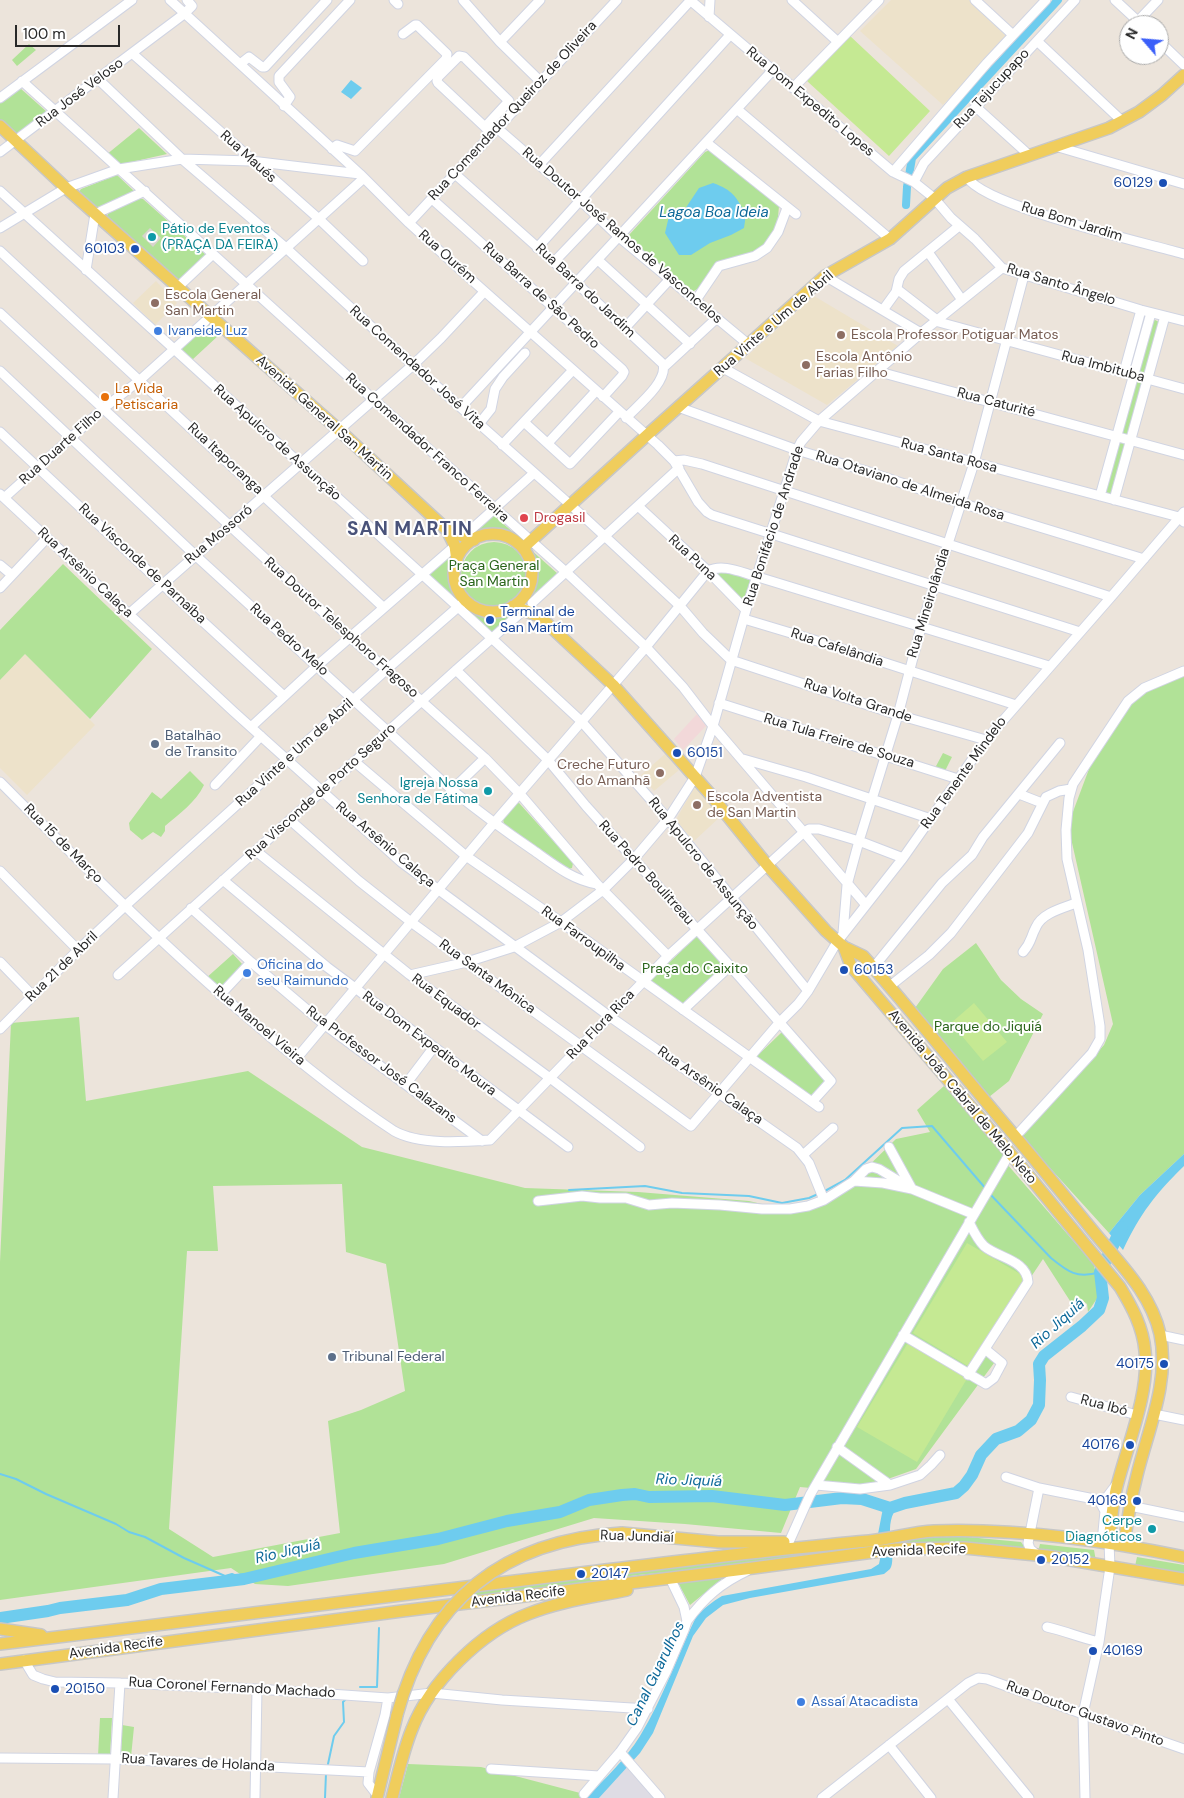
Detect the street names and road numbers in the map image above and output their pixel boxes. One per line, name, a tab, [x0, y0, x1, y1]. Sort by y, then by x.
street label: Rua Comendador Queiroz de Oliveira	[425, 18, 601, 204]
street label: Rua Dom Expedito Lopes	[743, 44, 877, 160]
street label: Rua Tejucupapo	[951, 46, 1033, 132]
street label: Rua José Veloso	[33, 55, 127, 131]
street label: Rua Maués	[216, 127, 280, 187]
street label: Rua Doutor José Ramos de Vasconcelos	[518, 144, 726, 328]
street label: Rua Bom Jardim	[1019, 199, 1125, 245]
street label: Rua Ourém	[415, 227, 479, 287]
street label: Rua Barra de São Pedro	[479, 239, 603, 353]
street label: Rua Barra do Jardim	[532, 240, 638, 342]
street label: Rua Santo Ângelo	[1005, 260, 1117, 310]
street label: Rua Vinte e Um de Abril	[711, 268, 837, 380]
street label: Rua Comendador José Vita	[346, 303, 488, 433]
street label: Rua Imbituba	[1060, 348, 1146, 386]
street label: Avenida General San Martin	[252, 352, 396, 484]
street label: Rua Comendador Franco Ferreira	[342, 370, 512, 526]
street label: Rua Apulcro de Assunção	[210, 381, 344, 505]
street label: Rua Caturité	[955, 384, 1037, 422]
street label: Rua Duarte Filho	[16, 405, 106, 489]
street label: Rua Itaporanga	[184, 420, 266, 498]
street label: Rua Santa Rosa	[899, 435, 999, 477]
street label: Rua Bonifácio de Andrade	[740, 444, 808, 608]
street label: Rua Otaviano de Almeida Rosa	[814, 448, 1006, 524]
street label: Rua Visconde de Parnaíba	[75, 500, 209, 628]
street label: Rua Mossoró	[182, 502, 256, 568]
street label: Rua Arsênio Calaça	[34, 524, 136, 622]
street label: Rua Puna	[665, 532, 719, 584]
street label: Rua Mineirolândia	[904, 546, 954, 660]
street label: Rua Doutor Telesphoro Fragoso	[260, 554, 422, 702]
street label: Rua Pedro Melo	[246, 600, 332, 680]
street label: Rua Cafelândia	[789, 625, 885, 671]
street label: Rua Volta Grande	[802, 676, 914, 726]
street label: Rua Vinte e Um de Abril	[233, 696, 357, 810]
street label: Rua Tula Freire de Souza	[762, 710, 916, 772]
street label: Rua Tenente Mindelo	[918, 714, 1010, 832]
street label: Rua Visconde de Porto Seguro	[242, 720, 400, 864]
street label: Rua Apulcro de Assunção	[644, 794, 762, 934]
street label: Rua Arsênio Calaça	[332, 799, 438, 891]
street label: Rua 15 de Março	[20, 801, 106, 887]
street label: Rua Pedro Boulitreau	[595, 817, 697, 929]
street label: Rua Farroupilha	[538, 903, 628, 975]
street label: Rua 21 de Abril	[22, 928, 102, 1006]
street label: Rua Santa Mônica	[435, 936, 539, 1018]
street label: Rua Equador	[408, 971, 484, 1033]
street label: Rua Manoel Vieira	[210, 983, 308, 1069]
street label: Rua Flora Rica	[564, 987, 638, 1063]
street label: Rua Dom Expedito Moura	[359, 988, 499, 1100]
street label: Rua Professor José Calazans	[302, 1003, 460, 1127]
street label: Avenida João Cabral de Melo Neto	[884, 1006, 1040, 1188]
street label: Rua Arsênio Calaça	[654, 1043, 766, 1129]
street label: Rua Ibó	[1079, 1392, 1129, 1420]
street label: Rua Jundiaí	[600, 1527, 674, 1547]
street label: Avenida Recife	[871, 1541, 967, 1561]
street label: Avenida Recife	[470, 1583, 566, 1611]
street label: Avenida Recife	[68, 1633, 164, 1663]
street label: Rua Coronel Fernando Machado	[128, 1674, 336, 1702]
street label: Rua Doutor Gustavo Pinto	[1004, 1678, 1166, 1750]
street label: Rua Tavares de Holanda	[121, 1751, 275, 1775]

